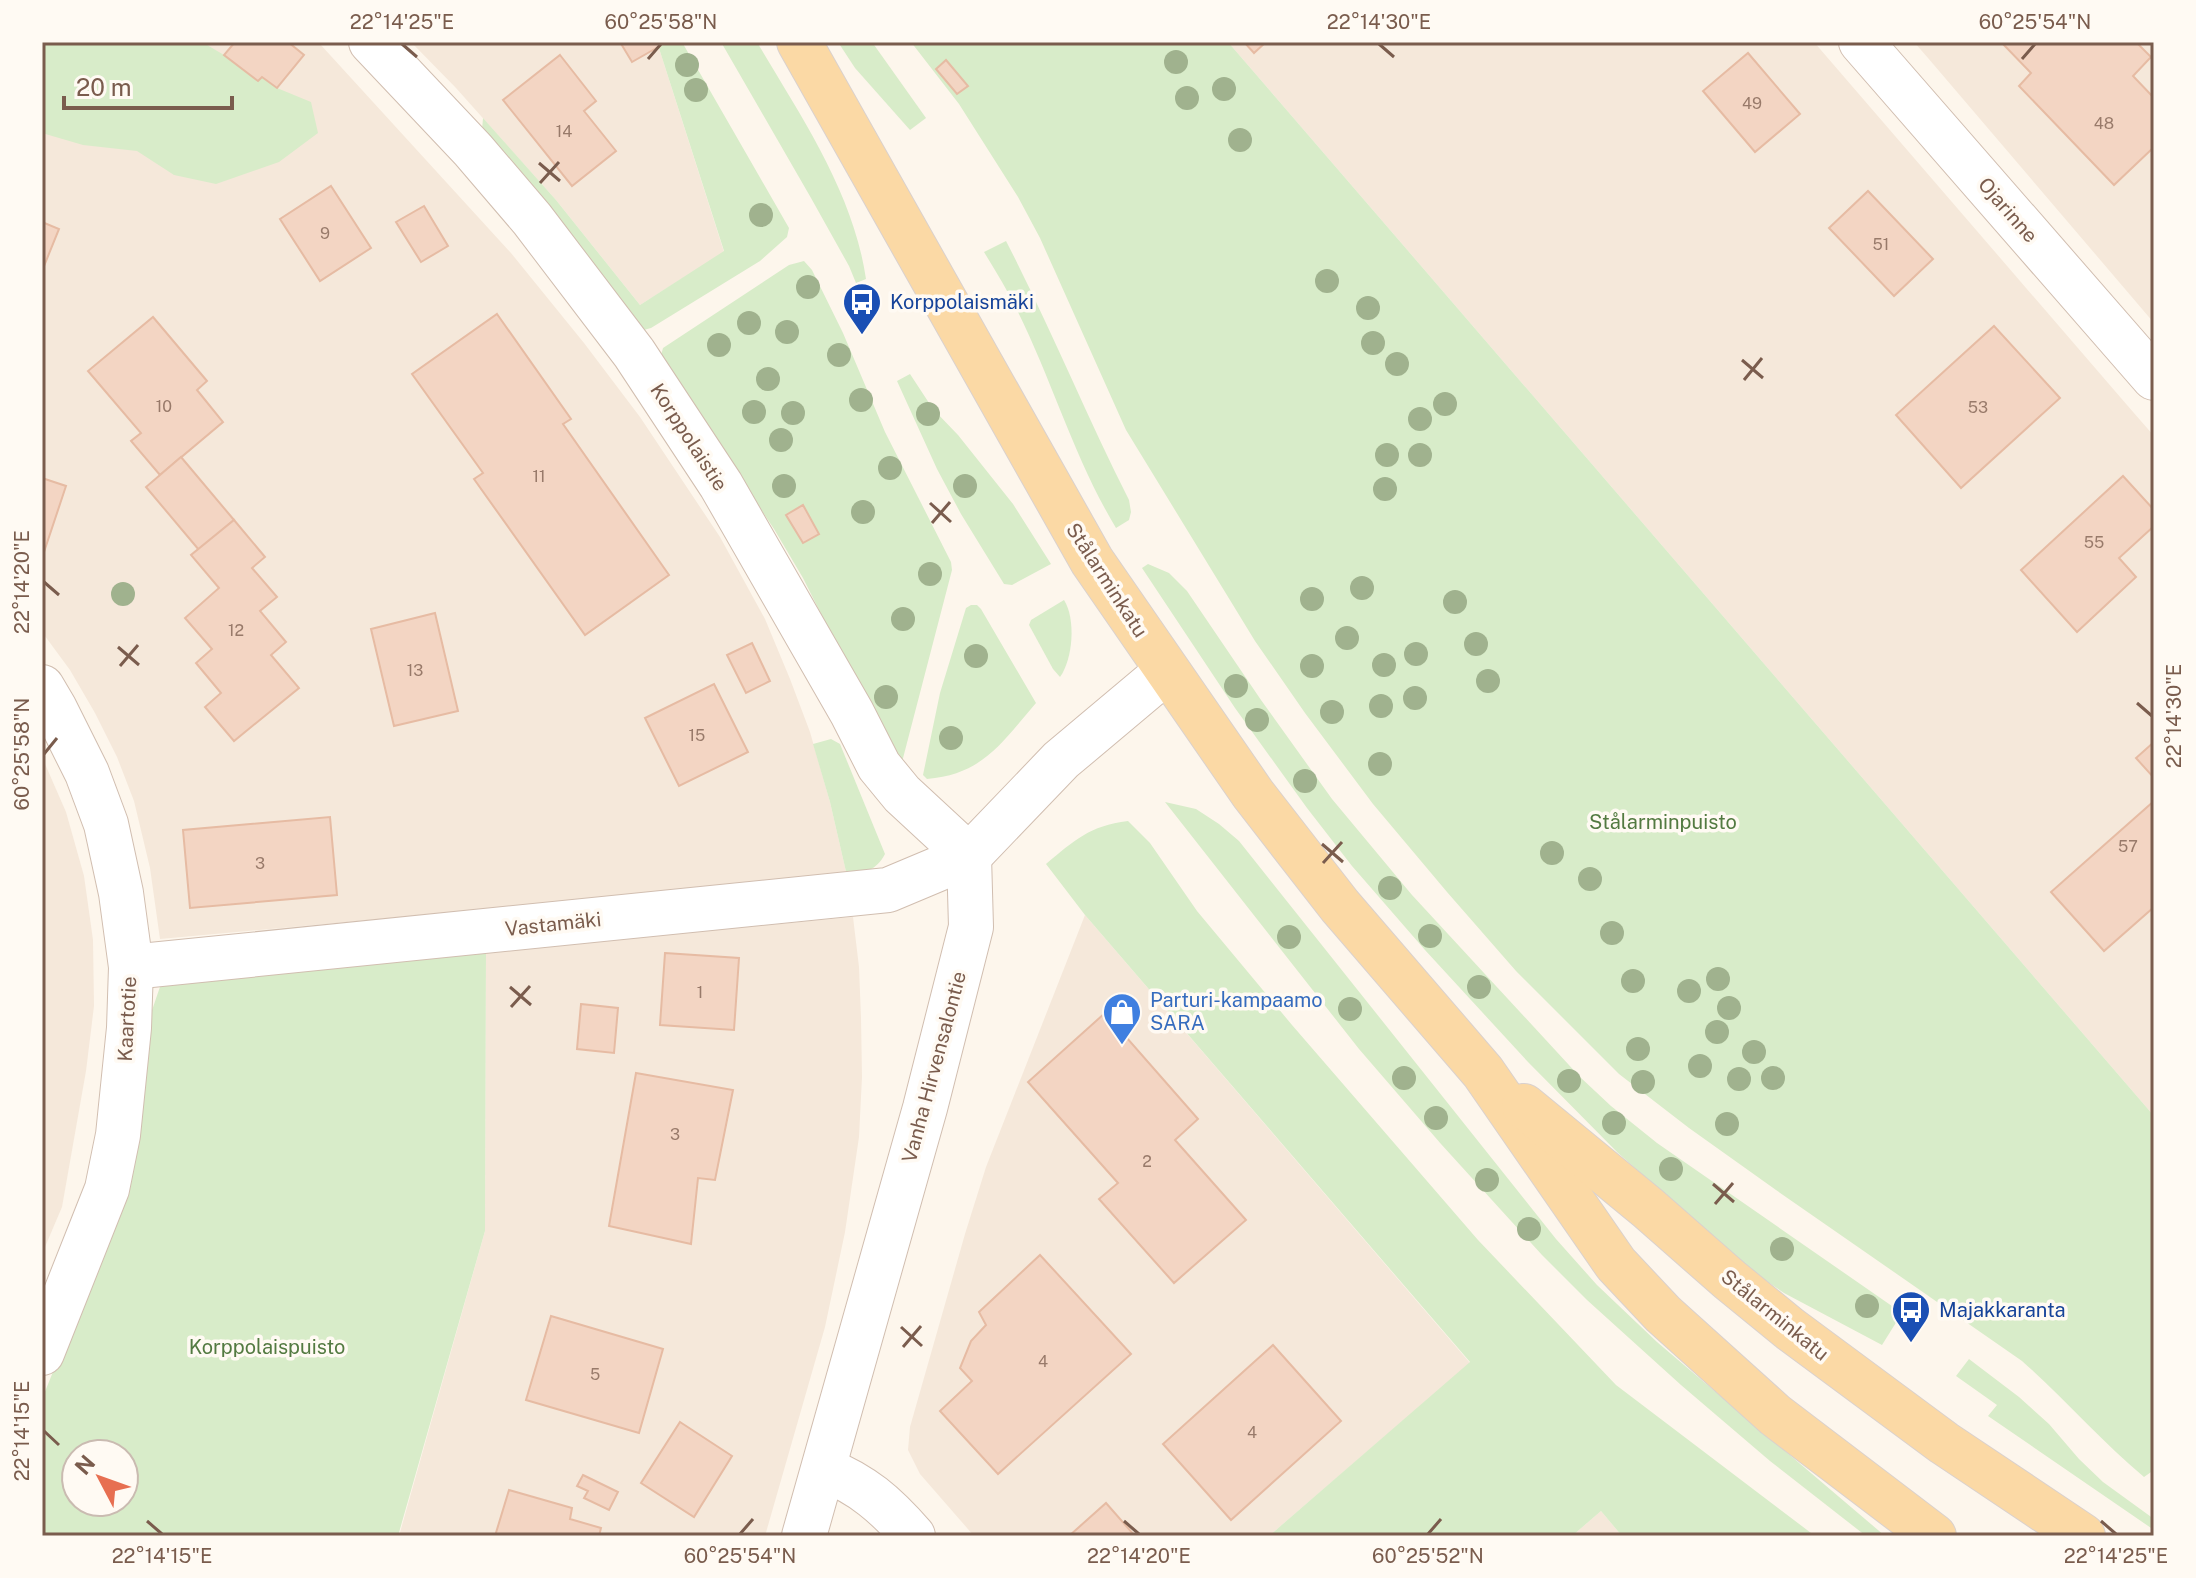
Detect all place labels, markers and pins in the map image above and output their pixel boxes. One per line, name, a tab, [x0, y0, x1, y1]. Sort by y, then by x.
bus stop icon: Korppolaismäki	[841, 281, 883, 336]
place label: Korppolaismäki	[890, 290, 1034, 314]
place label: Parturi-kampaamo SARA	[1150, 988, 1323, 1035]
shop icon: Parturi-kampaamo SARA	[1101, 991, 1143, 1046]
bus stop icon: Majakkaranta	[1890, 1289, 1932, 1344]
place label: Majakkaranta	[1939, 1298, 2066, 1322]

